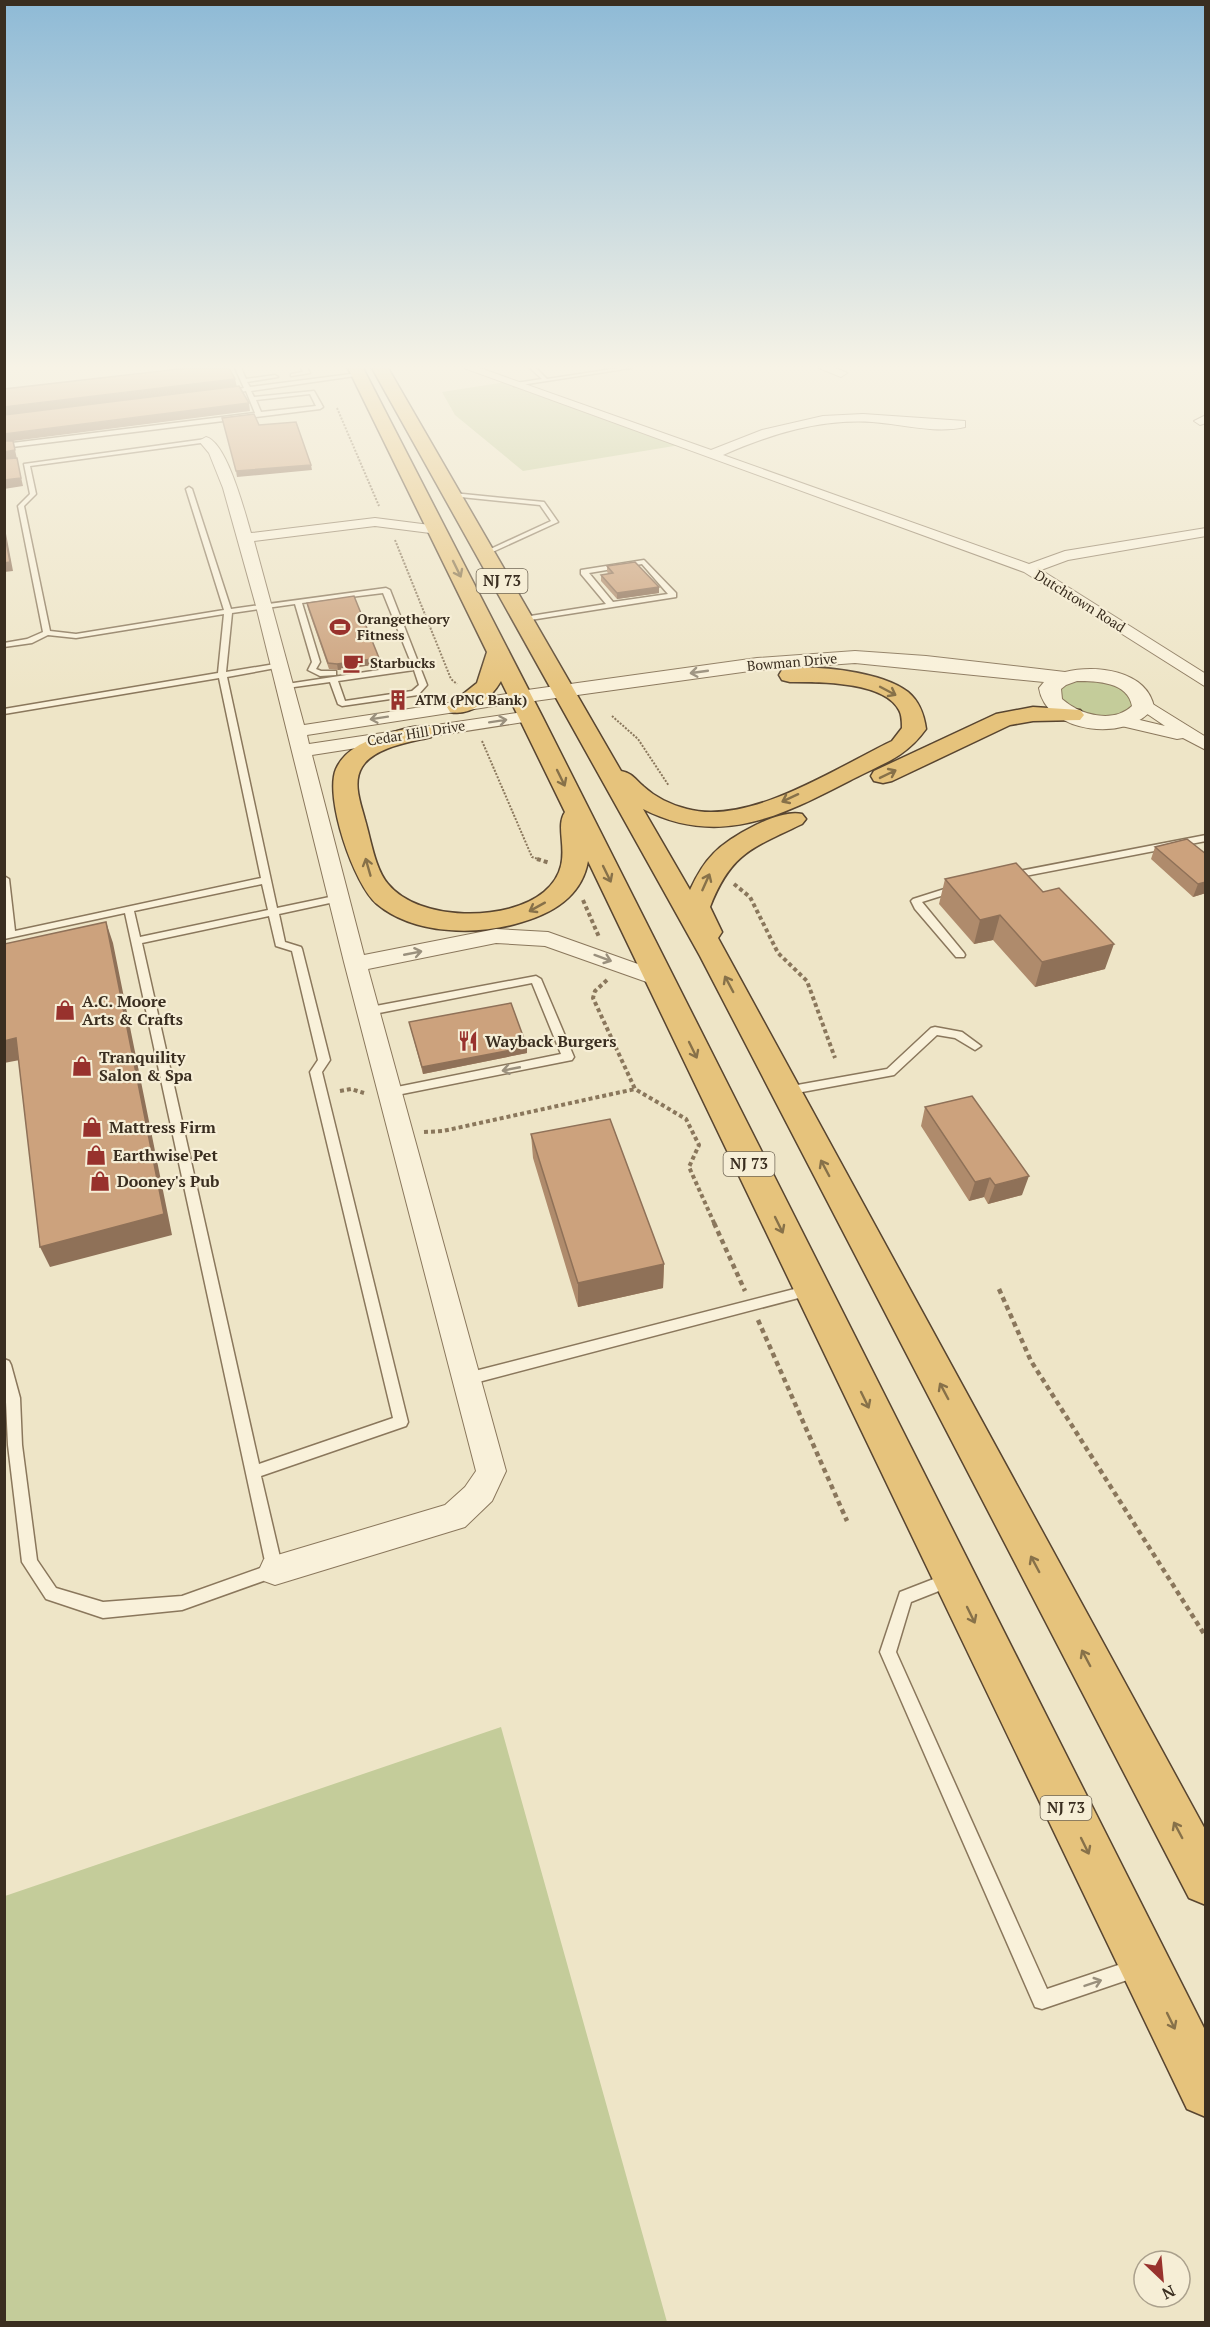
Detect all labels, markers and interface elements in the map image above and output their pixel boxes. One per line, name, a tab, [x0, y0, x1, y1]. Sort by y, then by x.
one-way arrow	[451, 560, 463, 578]
street label: Dutchtown Road	[1031, 565, 1130, 636]
road number: NJ 73	[476, 569, 528, 593]
place label: Orangetheory Fitness	[357, 609, 450, 644]
sports icon: Orangetheory Fitness	[328, 615, 352, 639]
street label: Bowman Drive	[746, 648, 838, 675]
cafe icon: Starbucks	[341, 651, 365, 675]
place label: Starbucks	[370, 653, 435, 672]
one-way arrow	[689, 666, 709, 677]
one-way arrow	[879, 685, 896, 697]
building icon: ATM (PNC Bank)	[386, 688, 410, 712]
place label: ATM (PNC Bank)	[415, 690, 527, 709]
one-way arrow	[370, 713, 390, 724]
street label: Cedar Hill Drive	[366, 715, 466, 750]
one-way arrow	[487, 715, 507, 726]
one-way arrow	[878, 767, 896, 779]
one-way arrow	[555, 769, 567, 787]
one-way arrow	[781, 793, 799, 805]
one-way arrow	[362, 858, 373, 877]
one-way arrow	[602, 865, 614, 883]
one-way arrow	[701, 874, 712, 892]
one-way arrow	[529, 901, 546, 913]
one-way arrow	[403, 947, 423, 958]
one-way arrow	[593, 953, 612, 964]
one-way arrow	[723, 976, 735, 993]
place label: A.C. Moore Arts & Crafts	[82, 990, 183, 1030]
shop icon: A.C. Moore Arts & Crafts	[53, 998, 77, 1022]
restaurant icon: Wayback Burgers	[456, 1029, 480, 1053]
place label: Wayback Burgers	[485, 1030, 616, 1052]
one-way arrow	[687, 1040, 699, 1058]
place label: Tranquility Salon & Spa	[99, 1046, 193, 1086]
shop icon: Tranquility Salon & Spa	[70, 1054, 94, 1078]
one-way arrow	[501, 1064, 521, 1075]
shop icon: Mattress Firm	[80, 1115, 104, 1139]
place label: Mattress Firm	[109, 1116, 216, 1138]
shop icon: Earthwise Pet	[84, 1143, 108, 1167]
place label: Earthwise Pet	[113, 1144, 218, 1166]
road number: NJ 73	[724, 1152, 774, 1176]
one-way arrow	[819, 1160, 831, 1177]
shop icon: Dooney's Pub	[88, 1169, 112, 1193]
place label: Dooney's Pub	[117, 1170, 220, 1192]
one-way arrow	[773, 1215, 785, 1233]
one-way arrow	[938, 1383, 949, 1401]
one-way arrow	[860, 1390, 871, 1408]
one-way arrow	[1029, 1555, 1041, 1573]
one-way arrow	[966, 1605, 977, 1623]
one-way arrow	[1080, 1650, 1092, 1667]
road number: NJ 73	[1040, 1796, 1092, 1820]
one-way arrow	[1172, 1822, 1184, 1839]
one-way arrow	[1080, 1837, 1091, 1855]
one-way arrow	[1083, 1976, 1102, 1987]
one-way arrow	[1166, 2012, 1178, 2030]
north arrow	[1132, 2249, 1192, 2309]
text: N	[1158, 2280, 1179, 2305]

